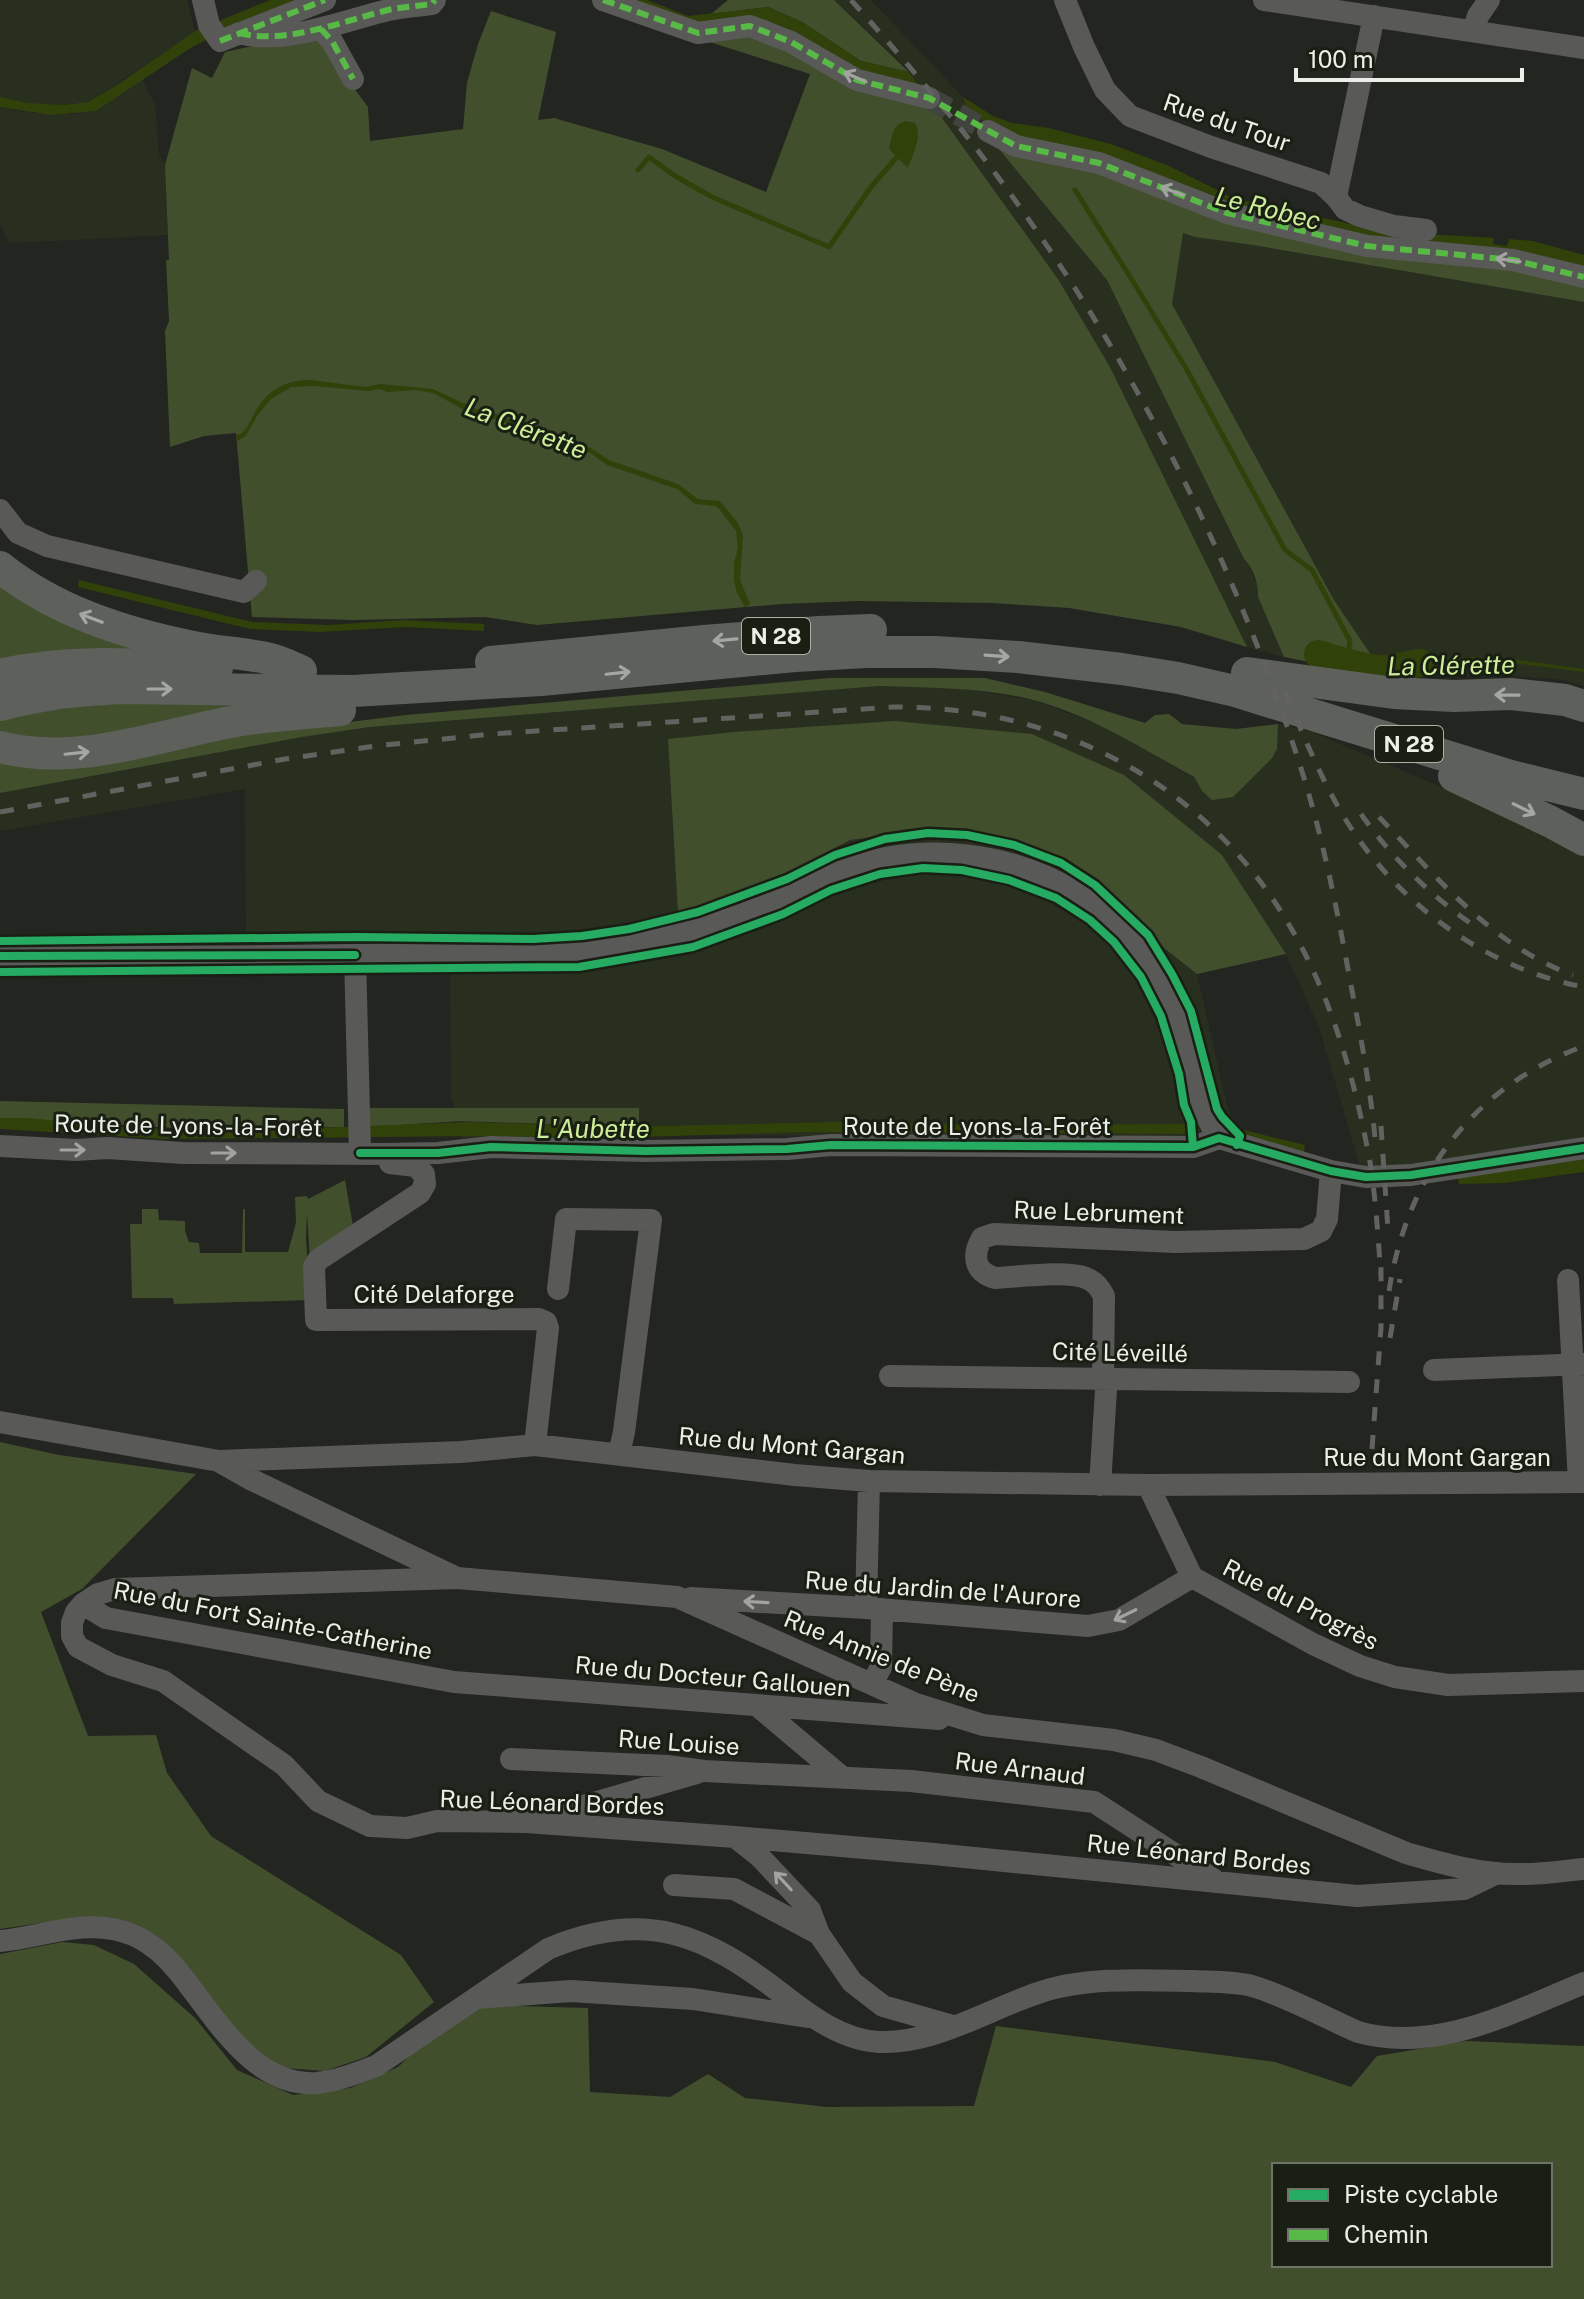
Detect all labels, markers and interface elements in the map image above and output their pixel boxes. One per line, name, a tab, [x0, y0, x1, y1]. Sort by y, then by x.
scale bar	[1296, 32, 1522, 82]
text: 100 m	[1308, 45, 1374, 73]
one-way arrow	[843, 68, 867, 83]
street label: Rue du Tour	[1160, 87, 1294, 157]
water label: Le Robec	[1212, 180, 1324, 236]
one-way arrow	[1160, 183, 1185, 198]
one-way arrow	[1496, 252, 1521, 267]
water label: La Clérette	[461, 391, 591, 465]
one-way arrow	[79, 610, 104, 624]
road number: N 28	[742, 618, 810, 654]
one-way arrow	[712, 633, 739, 648]
water label: La Clérette	[1387, 648, 1515, 682]
one-way arrow	[983, 649, 1010, 664]
one-way arrow	[604, 665, 631, 680]
one-way arrow	[146, 681, 173, 696]
one-way arrow	[1494, 687, 1521, 703]
road number: N 28	[1375, 726, 1443, 762]
one-way arrow	[63, 745, 90, 760]
one-way arrow	[1512, 802, 1536, 817]
street label: Route de Lyons-la-Forêt	[54, 1109, 322, 1141]
street label: Route de Lyons-la-Forêt	[843, 1112, 1111, 1140]
water label: L'Aubette	[536, 1113, 650, 1144]
one-way arrow	[59, 1142, 86, 1158]
one-way arrow	[210, 1145, 237, 1161]
street label: Rue Lebrument	[1013, 1195, 1185, 1229]
street label: Cité Delaforge	[353, 1280, 515, 1308]
street label: Cité Léveillé	[1052, 1337, 1188, 1367]
street label: Rue du Mont Gargan	[677, 1421, 907, 1469]
street label: Rue du Mont Gargan	[1323, 1443, 1551, 1471]
street label: Rue du Progrès	[1219, 1553, 1383, 1655]
street label: Rue du Jardin de l'Aurore	[804, 1565, 1082, 1613]
street label: Rue du Fort Sainte-Catherine	[111, 1575, 435, 1665]
one-way arrow	[743, 1594, 770, 1609]
street label: Rue Annie de Pène	[780, 1604, 984, 1708]
one-way arrow	[1113, 1608, 1137, 1624]
street label: Rue du Docteur Gallouen	[574, 1650, 852, 1702]
street label: Rue Louise	[617, 1724, 741, 1760]
street label: Rue Arnaud	[953, 1746, 1087, 1790]
street label: Rue Léonard Bordes	[439, 1784, 665, 1820]
street label: Rue Léonard Bordes	[1086, 1828, 1312, 1880]
one-way arrow	[774, 1872, 793, 1892]
legend	[1272, 2163, 1552, 2267]
text: Piste cyclable	[1344, 2180, 1498, 2208]
text: Chemin	[1344, 2220, 1429, 2248]

